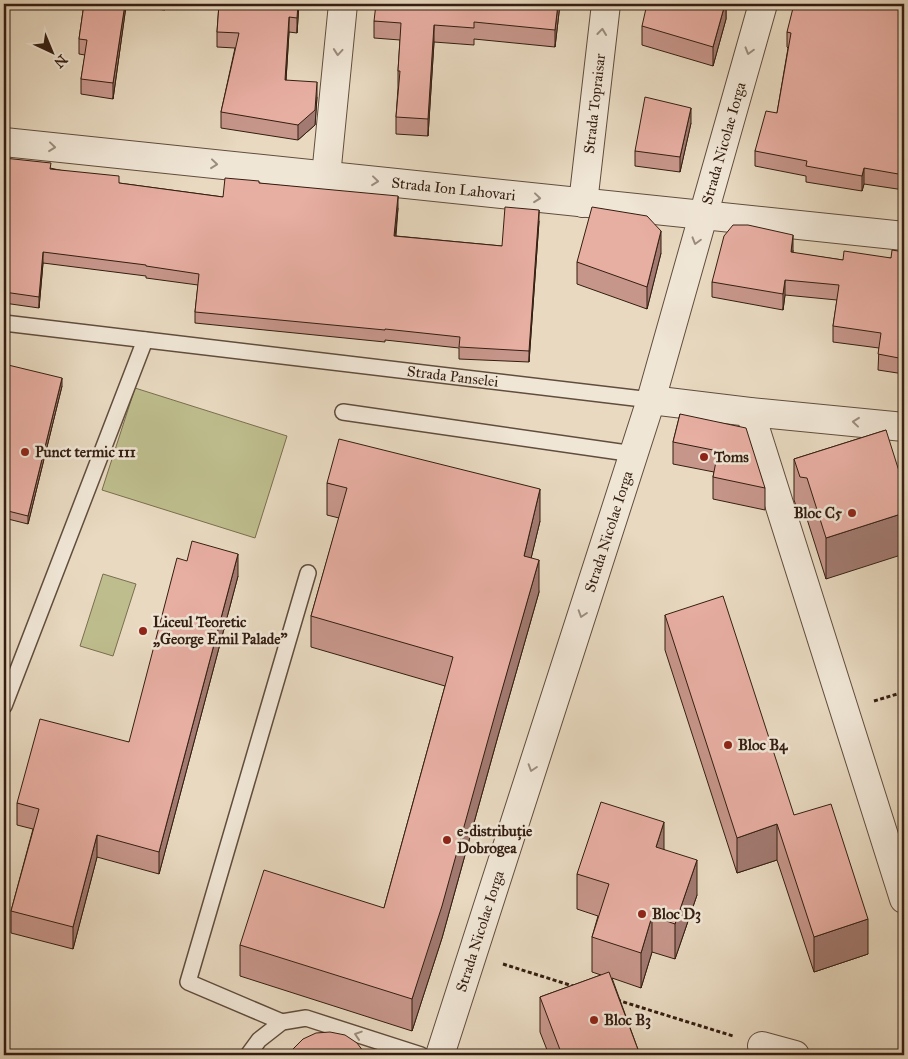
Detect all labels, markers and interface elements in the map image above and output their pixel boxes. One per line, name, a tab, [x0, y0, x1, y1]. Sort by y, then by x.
north arrow	[28, 28, 78, 78]
one-way arrow	[596, 28, 607, 36]
one-way arrow	[745, 46, 755, 54]
one-way arrow	[333, 49, 344, 57]
text: N	[50, 51, 71, 71]
street label: Strada Topraisar	[580, 52, 609, 155]
street label: Strada Nicolae Iorga	[698, 79, 750, 206]
one-way arrow	[49, 141, 57, 152]
one-way arrow	[210, 158, 218, 169]
street label: Strada Ion Lahovari	[391, 174, 517, 204]
one-way arrow	[372, 175, 380, 186]
one-way arrow	[533, 192, 541, 203]
one-way arrow	[691, 236, 701, 244]
street label: Strada Panselei	[406, 362, 500, 391]
one-way arrow	[851, 417, 859, 428]
place label: Punct termic 111	[35, 443, 136, 461]
marker: Punct termic 111	[19, 446, 31, 458]
place label: Toms	[713, 448, 749, 466]
marker: Toms	[698, 451, 710, 463]
street label: Strada Nicolae Iorga	[581, 468, 637, 594]
place label: Bloc C5	[794, 504, 842, 522]
marker: Bloc C5	[846, 507, 858, 519]
one-way arrow	[578, 609, 588, 618]
place label: Liceul Teoretic „George Emil Palade”	[153, 613, 288, 649]
marker: Liceul Teoretic „George Emil Palade”	[137, 625, 149, 637]
place label: Bloc B4	[738, 736, 788, 755]
marker: Bloc B4	[722, 739, 734, 751]
one-way arrow	[528, 764, 538, 772]
place label: e-distribuție Dobrogea	[457, 822, 533, 858]
marker: e-distribuție Dobrogea	[441, 834, 453, 846]
street label: Strada Nicolae Iorga	[452, 868, 508, 994]
place label: Bloc D3	[652, 905, 701, 924]
marker: Bloc D3	[636, 908, 648, 920]
place label: Bloc B3	[604, 1011, 651, 1030]
marker: Bloc B3	[588, 1014, 600, 1026]
one-way arrow	[355, 1031, 363, 1041]

